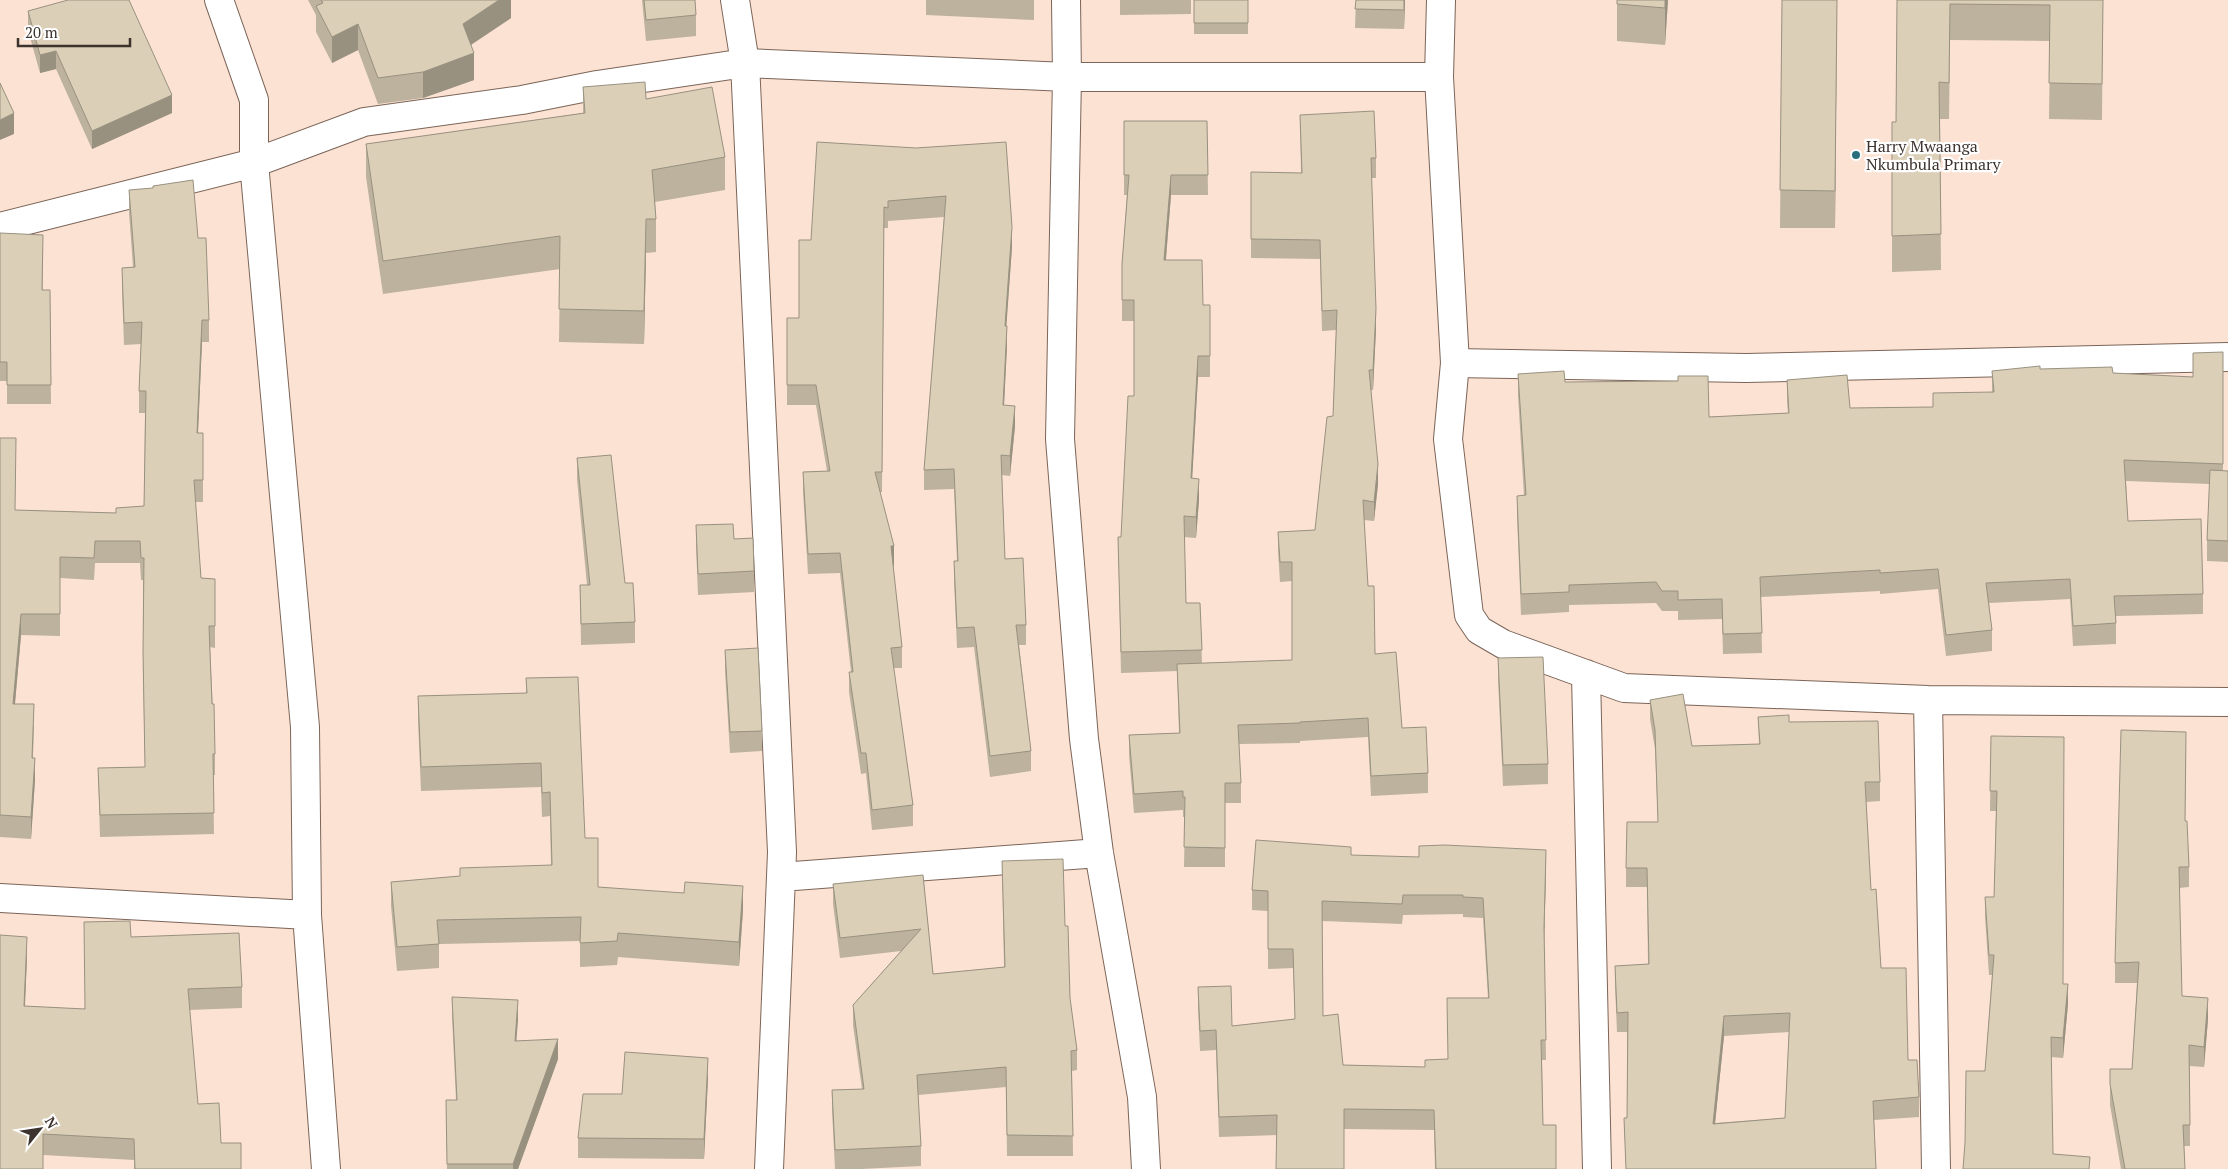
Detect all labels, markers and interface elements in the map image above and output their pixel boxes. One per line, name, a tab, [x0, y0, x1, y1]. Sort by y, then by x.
scale bar	[18, 15, 130, 47]
text: 20 m	[25, 22, 58, 42]
place label: Harry Mwaanga Nkumbula Primary	[1866, 135, 2001, 175]
marker: Harry Mwaanga Nkumbula Primary	[1850, 149, 1862, 161]
north arrow	[15, 1104, 65, 1154]
text: N	[41, 1113, 63, 1132]

